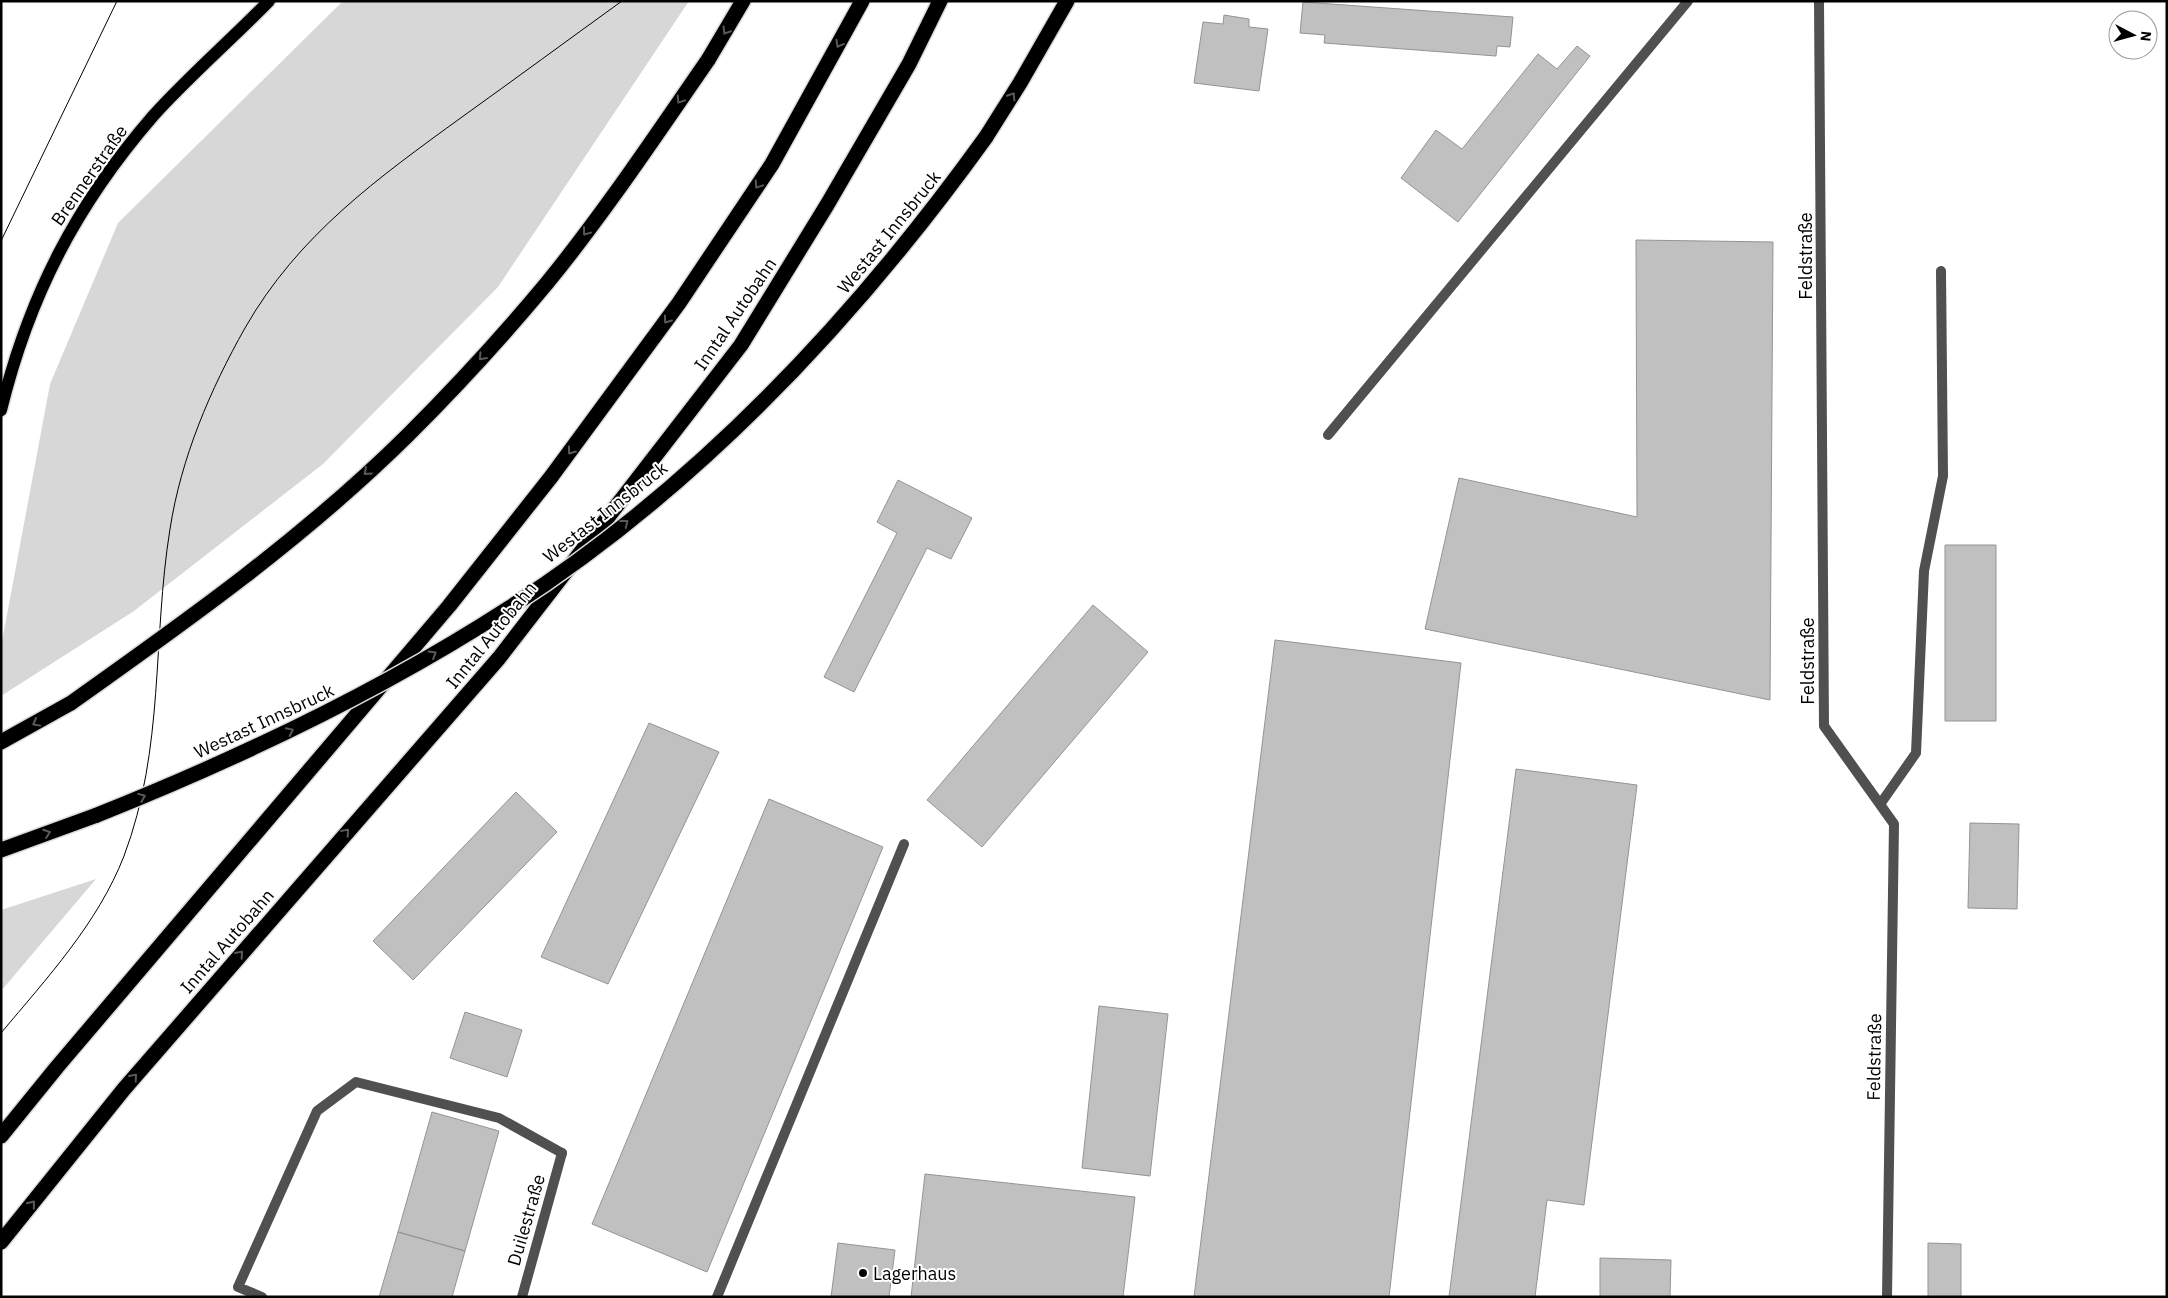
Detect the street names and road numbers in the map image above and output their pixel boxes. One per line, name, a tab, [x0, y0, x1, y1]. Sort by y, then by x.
street label: Brennerstraße	[46, 120, 132, 230]
street label: Westast Innsbruck	[832, 165, 946, 298]
street label: Feldstraße	[1794, 212, 1817, 300]
street label: Inntal Autobahn	[689, 253, 781, 375]
street label: Westast Innsbruck	[538, 456, 672, 568]
street label: Inntal Autobahn	[441, 577, 541, 693]
street label: Feldstraße	[1796, 617, 1819, 705]
street label: Westast Innsbruck	[190, 678, 338, 763]
street label: Inntal Autobahn	[175, 884, 279, 998]
street label: Feldstraße	[1862, 1013, 1886, 1101]
street label: Duilestraße	[502, 1172, 550, 1268]

